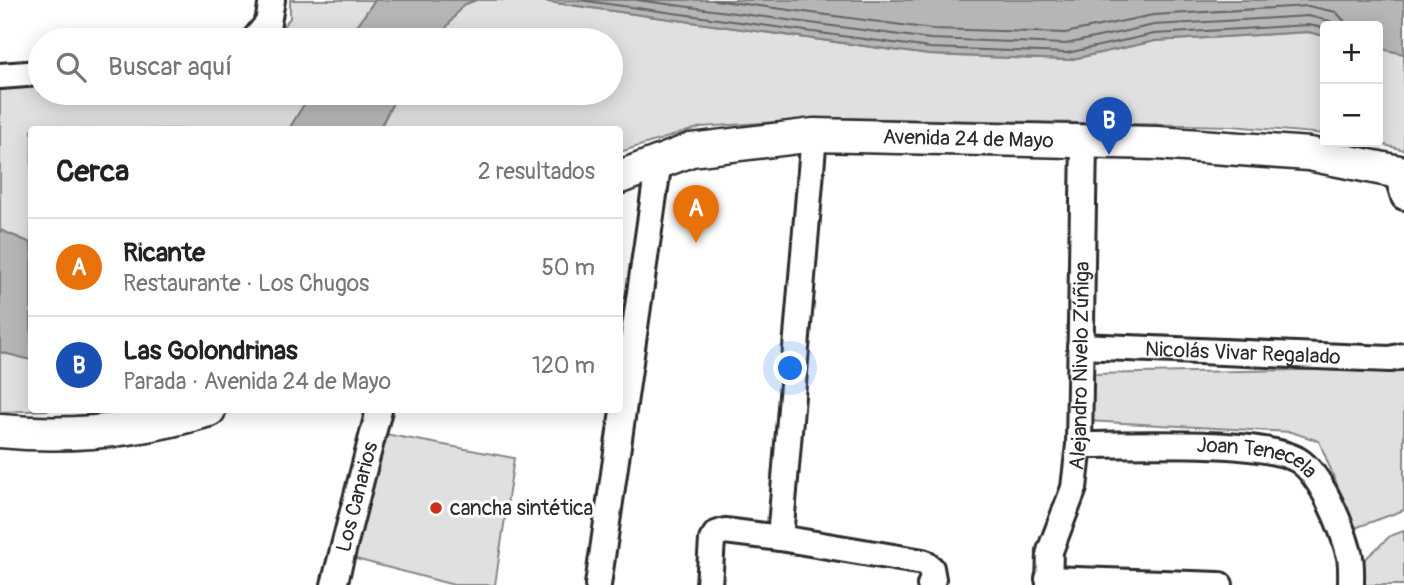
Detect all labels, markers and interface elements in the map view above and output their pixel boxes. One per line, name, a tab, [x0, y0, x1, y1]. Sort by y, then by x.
map controls	[1320, 21, 1383, 147]
button: +	[1320, 21, 1383, 84]
search box	[28, 28, 623, 105]
icon: search	[52, 48, 90, 86]
text: Buscar aquí	[108, 51, 232, 83]
button: −	[1320, 84, 1383, 147]
pin: B	[1086, 97, 1132, 155]
street label: Avenida 24 de Mayo	[882, 124, 1054, 155]
text: Cerca	[56, 153, 129, 190]
text: 2 resultados	[478, 157, 595, 186]
pin: A	[673, 185, 719, 243]
text: Ricante	[123, 237, 205, 269]
text: A	[72, 253, 86, 282]
text: 50 m	[541, 253, 595, 282]
street label: Alejandro Nivelo Zúñiga	[1063, 261, 1096, 472]
text: Restaurante · Los Chugos	[123, 269, 369, 298]
text: Las Golondrinas	[123, 335, 298, 367]
street label: Nicolás Vivar Regalado	[1144, 336, 1341, 371]
text: B	[72, 351, 86, 380]
text: 120 m	[532, 351, 595, 380]
your location	[773, 351, 807, 385]
text: Parada · Avenida 24 de Mayo	[123, 367, 391, 396]
street label: Joan Tenecela	[1196, 432, 1323, 484]
street label: Los Canarios	[330, 438, 384, 555]
place label: cancha sintética	[450, 495, 593, 522]
marker: cancha sintética	[428, 500, 444, 516]

